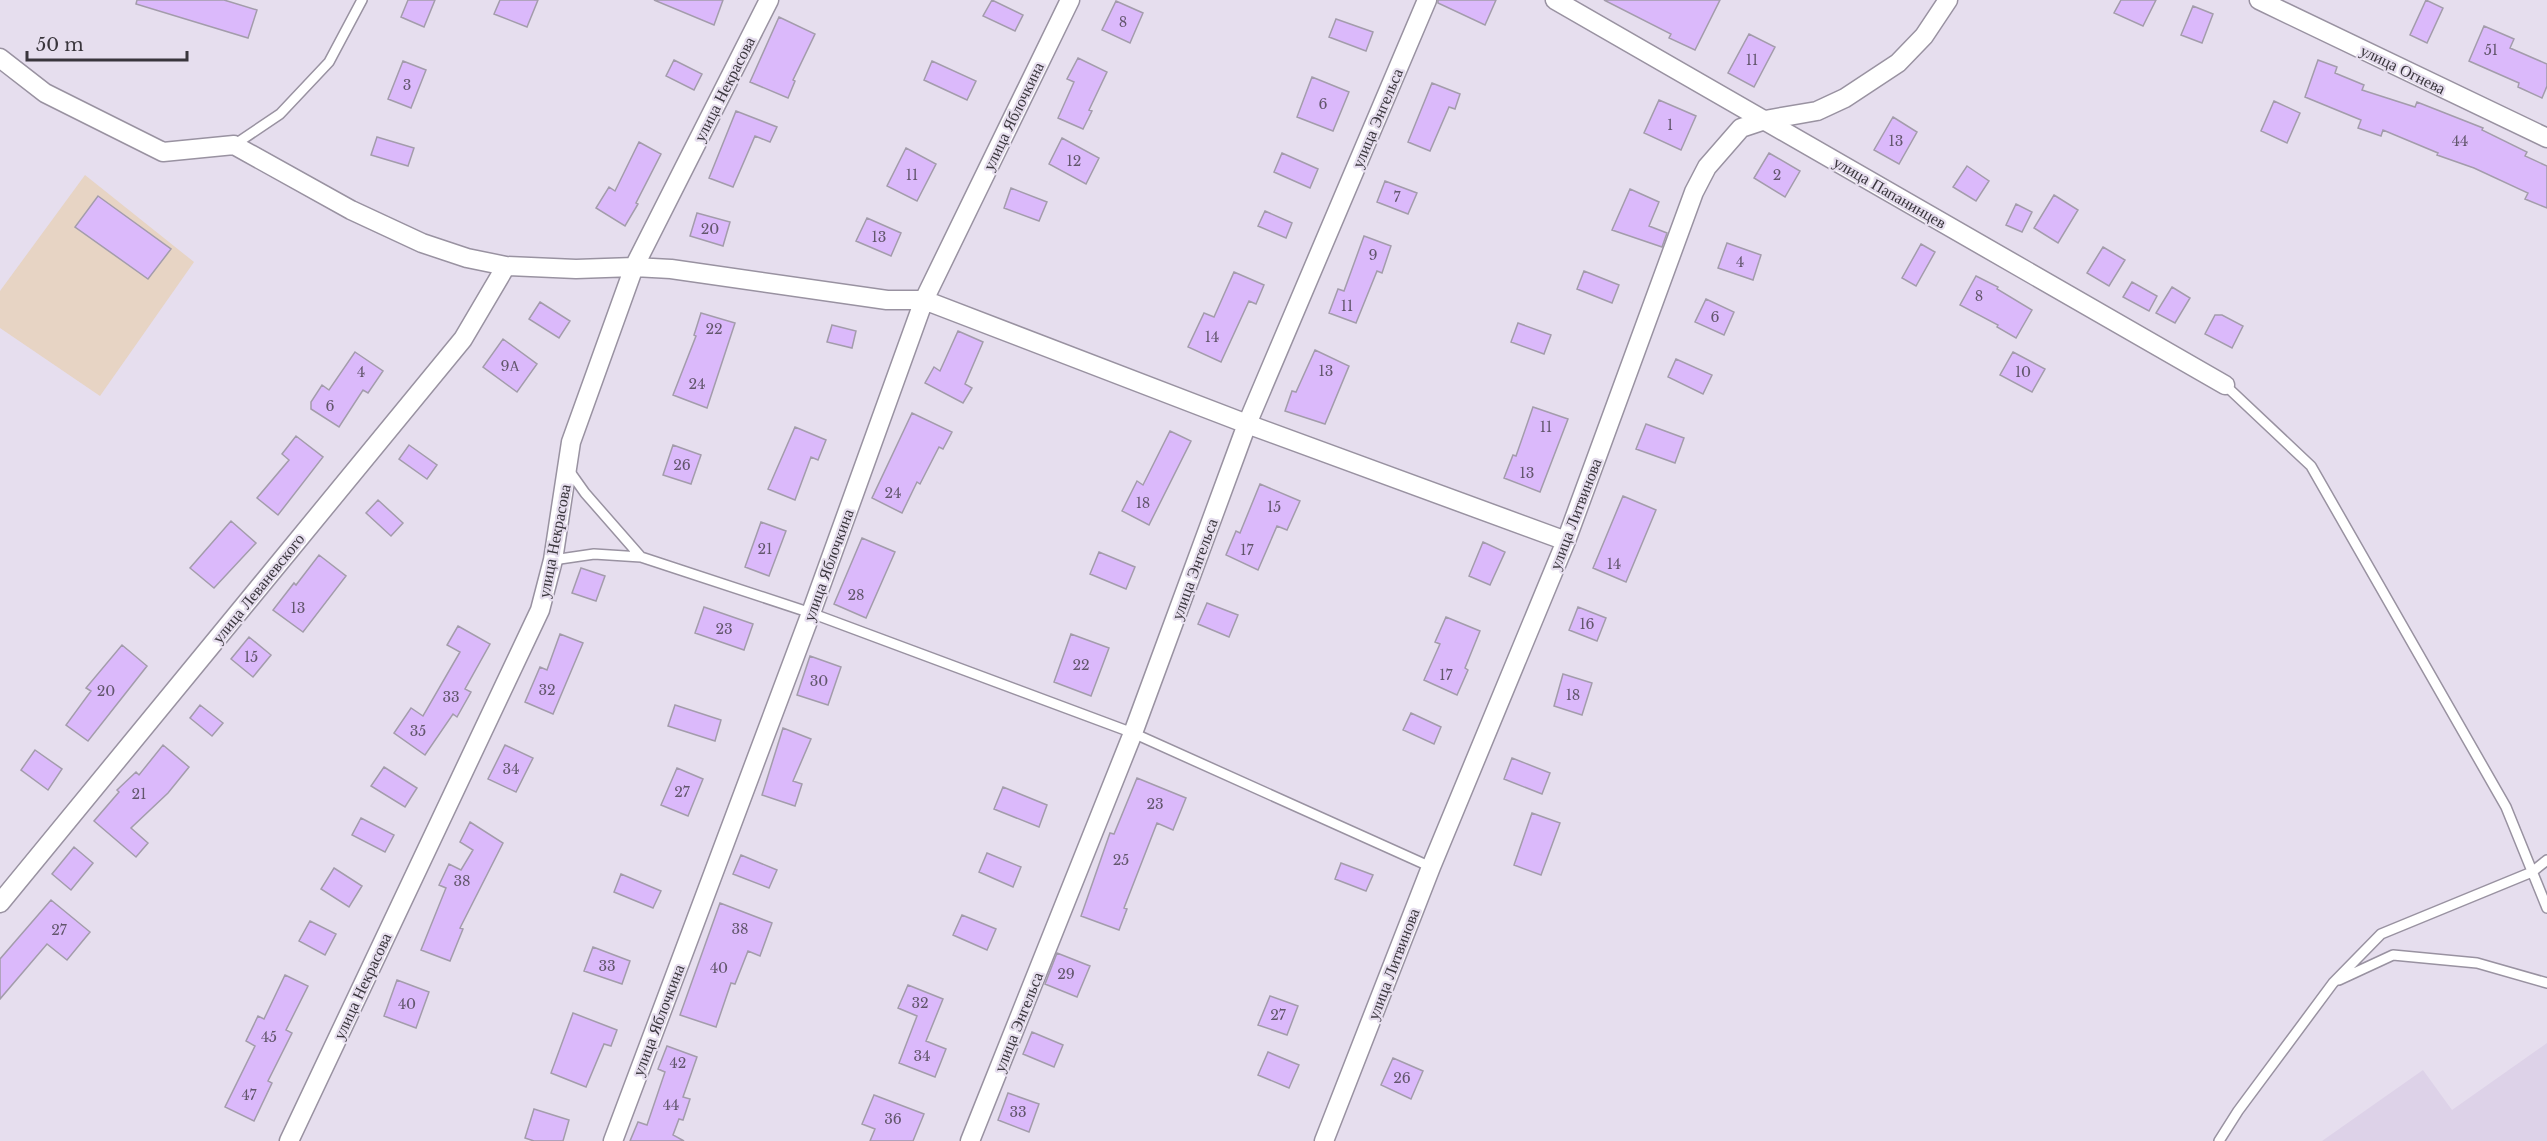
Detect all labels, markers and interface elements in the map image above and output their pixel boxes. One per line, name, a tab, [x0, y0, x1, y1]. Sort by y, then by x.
house number: 8	[1119, 13, 1127, 31]
scale bar	[27, 24, 188, 62]
street label: улица Некрасова	[689, 33, 759, 145]
text: 50 m	[36, 34, 84, 56]
street label: улица Огнева	[2357, 40, 2449, 98]
house number: 51	[2484, 41, 2498, 59]
house number: 11	[1746, 51, 1758, 69]
street label: улица Яблочкина	[978, 59, 1048, 173]
street label: улица Энгельса	[1347, 65, 1407, 171]
house number: 3	[403, 76, 411, 94]
house number: 6	[1318, 95, 1328, 113]
house number: 1	[1667, 116, 1673, 134]
house number: 13	[1889, 132, 1903, 150]
house number: 44	[2452, 132, 2468, 150]
house number: 12	[1067, 152, 1081, 170]
street label: улица Папанинцев	[1830, 152, 1950, 233]
house number: 11	[906, 166, 918, 184]
house number: 2	[1773, 166, 1781, 184]
house number: 7	[1393, 188, 1401, 206]
house number: 20	[701, 220, 719, 238]
house number: 13	[872, 228, 886, 246]
house number: 9	[1368, 246, 1378, 264]
house number: 4	[1736, 253, 1744, 271]
house number: 8	[1975, 287, 1983, 305]
house number: 11	[1341, 297, 1353, 315]
house number: 6	[1710, 308, 1720, 326]
house number: 22	[705, 320, 723, 338]
house number: 14	[1205, 328, 1219, 346]
house number: 9А	[500, 357, 520, 375]
house number: 13	[1319, 362, 1333, 380]
house number: 4	[357, 363, 365, 381]
house number: 10	[2015, 363, 2031, 381]
house number: 24	[689, 375, 705, 393]
house number: 6	[325, 397, 335, 415]
house number: 11	[1540, 418, 1552, 436]
house number: 26	[673, 456, 691, 474]
street label: улица Литвинова	[1545, 456, 1605, 572]
house number: 13	[1520, 464, 1534, 482]
street label: улица Некрасова	[533, 483, 575, 599]
house number: 24	[885, 484, 901, 502]
house number: 18	[1136, 494, 1150, 512]
house number: 15	[1267, 498, 1281, 516]
street label: улица Яблочкина	[798, 506, 858, 624]
street label: улица Энгельса	[1166, 516, 1222, 622]
street label: улица Леваневского	[208, 529, 308, 647]
house number: 21	[758, 540, 772, 558]
house number: 17	[1240, 541, 1255, 559]
house number: 14	[1607, 555, 1621, 573]
house number: 28	[847, 586, 865, 604]
house number: 13	[291, 599, 305, 617]
house number: 16	[1579, 615, 1595, 633]
house number: 23	[715, 620, 733, 638]
house number: 15	[244, 648, 258, 666]
house number: 22	[1072, 656, 1090, 674]
house number: 17	[1439, 666, 1454, 684]
house number: 30	[810, 672, 828, 690]
house number: 32	[538, 681, 556, 699]
house number: 20	[97, 682, 115, 700]
house number: 18	[1566, 686, 1580, 704]
house number: 33	[442, 688, 460, 706]
house number: 35	[410, 722, 426, 740]
house number: 34	[503, 760, 519, 778]
house number: 27	[674, 783, 691, 801]
house number: 21	[132, 785, 146, 803]
house number: 23	[1146, 795, 1164, 813]
house number: 25	[1113, 851, 1129, 869]
house number: 38	[453, 872, 471, 890]
street label: улица Литвинова	[1363, 906, 1423, 1022]
house number: 38	[731, 920, 749, 938]
house number: 27	[51, 921, 68, 939]
street label: улица Некрасова	[329, 930, 395, 1042]
house number: 33	[598, 957, 616, 975]
house number: 40	[710, 959, 728, 977]
street label: улица Яблочкина	[627, 961, 689, 1079]
house number: 29	[1057, 965, 1075, 983]
street label: улица Энгельса	[989, 969, 1047, 1075]
house number: 32	[911, 994, 929, 1012]
house number: 40	[398, 995, 416, 1013]
house number: 27	[1270, 1006, 1287, 1024]
house number: 45	[261, 1028, 277, 1046]
house number: 34	[914, 1047, 930, 1065]
house number: 42	[670, 1054, 686, 1072]
house number: 26	[1393, 1069, 1411, 1087]
house number: 47	[241, 1086, 258, 1104]
house number: 44	[663, 1096, 679, 1114]
house number: 33	[1009, 1103, 1027, 1121]
house number: 36	[884, 1110, 902, 1128]

